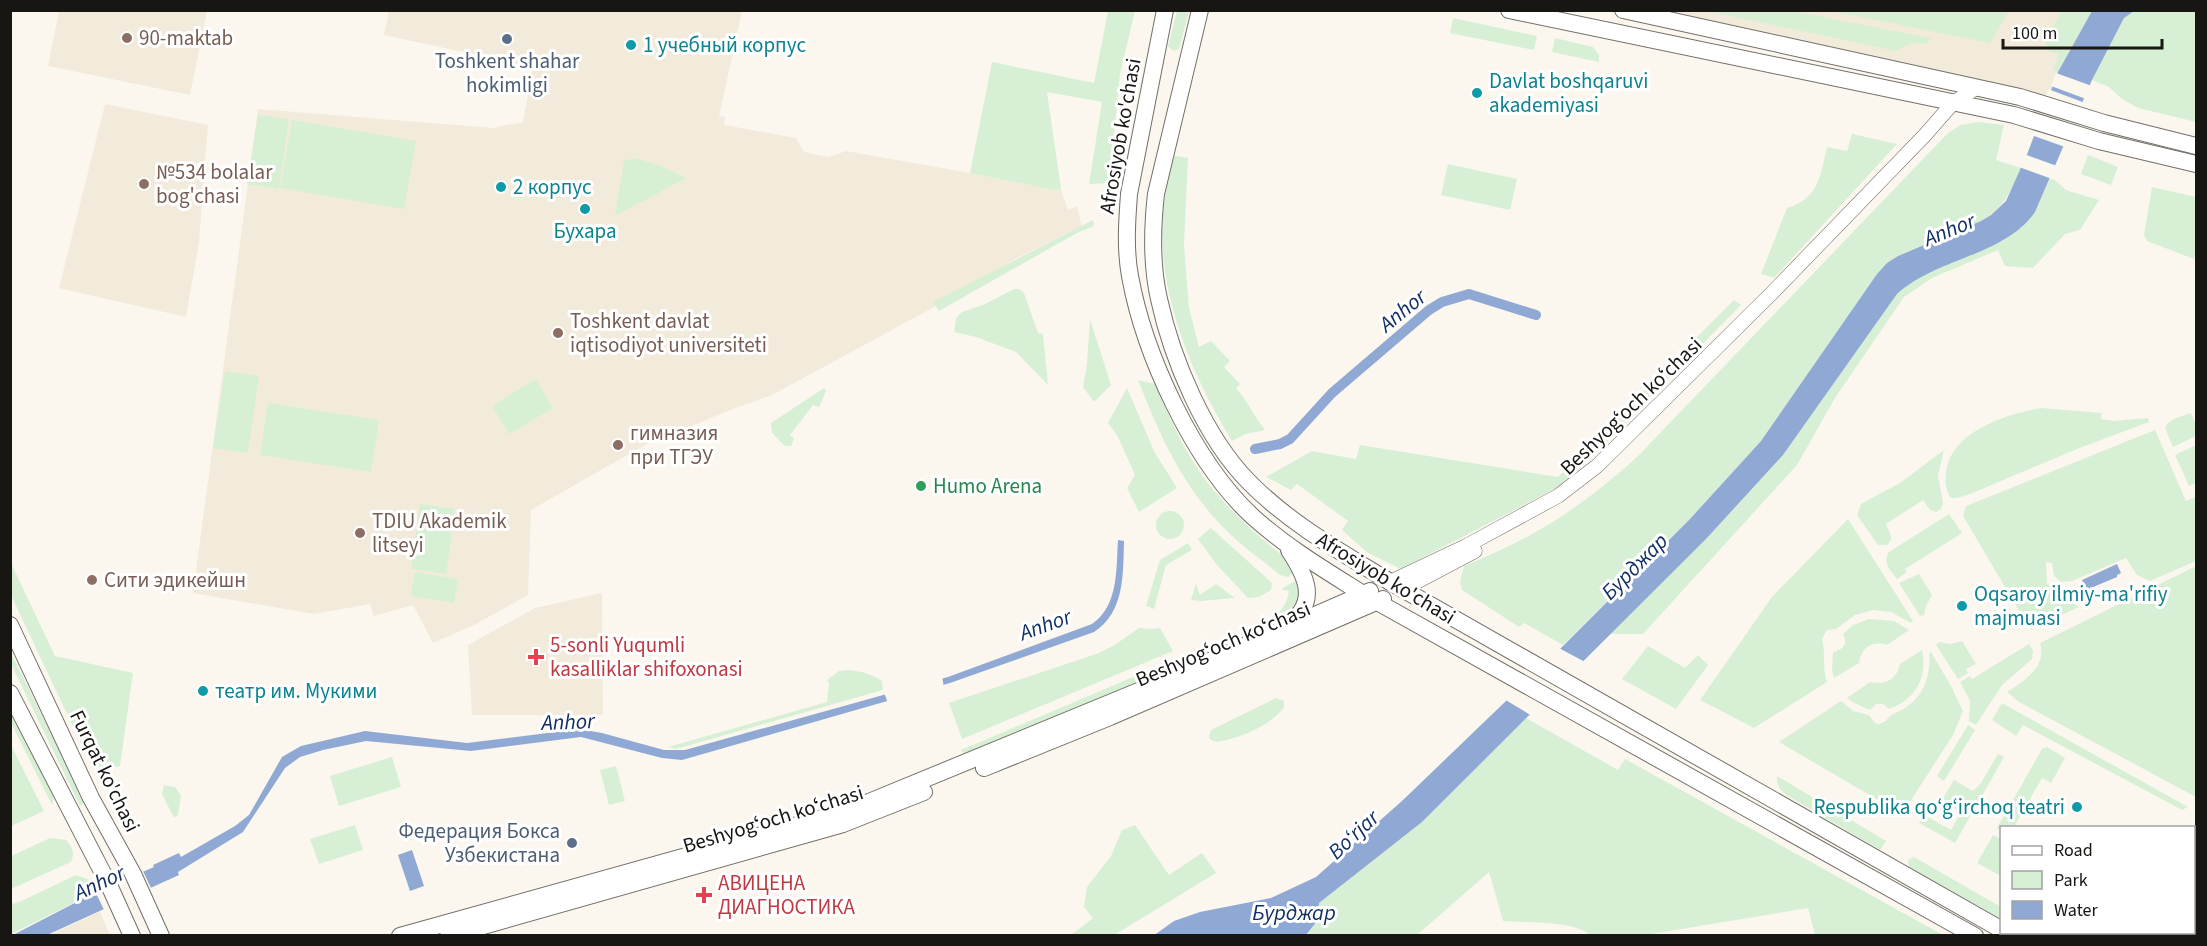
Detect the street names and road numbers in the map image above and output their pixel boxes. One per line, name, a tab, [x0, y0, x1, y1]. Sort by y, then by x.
street label: Afrosiyob ko'chasi	[1092, 56, 1148, 216]
street label: Beshyogʻoch koʻchasi	[1553, 330, 1709, 482]
street label: Afrosiyob ko'chasi	[1311, 525, 1461, 631]
street label: Beshyogʻoch koʻchasi	[1131, 594, 1315, 694]
street label: Furqat ko'chasi	[62, 705, 148, 837]
street label: Beshyogʻoch koʻchasi	[679, 777, 867, 861]

